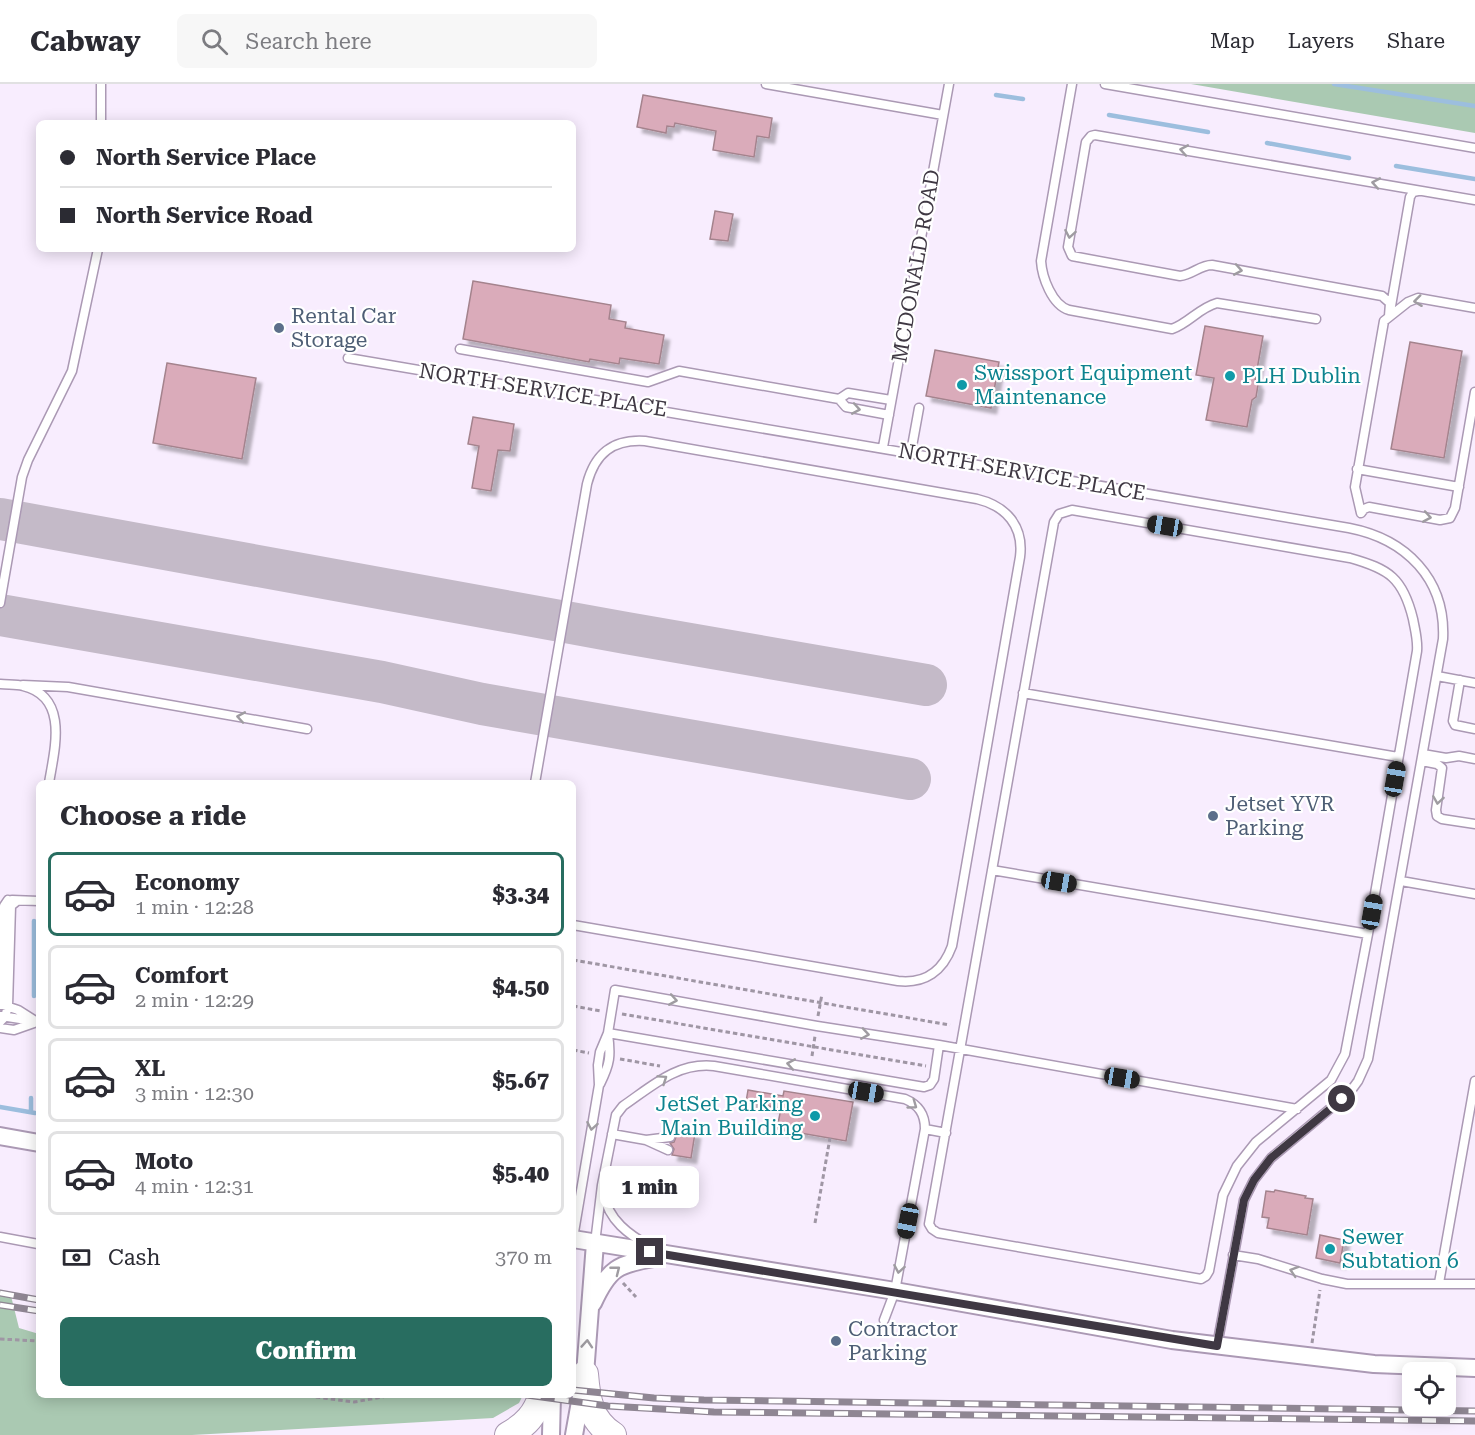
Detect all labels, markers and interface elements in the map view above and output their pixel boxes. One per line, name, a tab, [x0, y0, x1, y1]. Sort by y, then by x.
search box	[177, 14, 597, 68]
text: Cabway	[30, 25, 141, 58]
icon: search	[198, 25, 231, 58]
text: Search here	[246, 29, 372, 54]
text: Map	[1210, 29, 1255, 53]
text: Layers	[1288, 29, 1354, 53]
text: Share	[1387, 29, 1445, 53]
text: North Service Place	[96, 145, 316, 170]
one-way arrow	[1179, 145, 1188, 157]
street label: MCDONALD ROAD	[887, 168, 945, 364]
one-way arrow	[1371, 178, 1381, 190]
text: North Service Road	[96, 203, 313, 228]
one-way arrow	[1064, 228, 1077, 238]
one-way arrow	[1233, 263, 1243, 276]
one-way arrow	[1413, 294, 1423, 306]
place label: Rental Car Storage	[291, 304, 397, 352]
marker: Rental Car Storage	[272, 321, 286, 335]
street label: NORTH SERVICE PLACE	[417, 359, 669, 421]
place label: Swissport Equipment Maintenance	[974, 361, 1192, 409]
place label: PLH Dublin	[1242, 364, 1361, 388]
marker: PLH Dublin	[1223, 369, 1237, 383]
marker: Swissport Equipment Maintenance	[955, 378, 969, 392]
one-way arrow	[851, 402, 861, 415]
street label: NORTH SERVICE PLACE	[896, 438, 1148, 506]
one-way arrow	[1422, 510, 1432, 523]
car	[1146, 514, 1184, 538]
one-way arrow	[236, 711, 246, 724]
car	[1383, 760, 1407, 798]
place label: Jetset YVR Parking	[1225, 792, 1335, 840]
one-way arrow	[1432, 796, 1444, 805]
text: Choose a ride	[60, 800, 246, 832]
marker: Jetset YVR Parking	[1206, 809, 1220, 823]
icon: car	[63, 867, 117, 921]
text: Economy	[135, 870, 239, 895]
car	[1040, 870, 1078, 894]
text: $3.34	[492, 882, 549, 907]
car	[1360, 893, 1384, 931]
text: 1 min · 12:28	[135, 895, 254, 919]
icon: car	[63, 960, 117, 1014]
text: Comfort	[135, 963, 228, 988]
text: $4.50	[492, 975, 549, 1000]
text: 2 min · 12:29	[135, 988, 254, 1012]
one-way arrow	[667, 993, 677, 1006]
one-way arrow	[860, 1027, 870, 1039]
icon: car	[63, 1053, 117, 1107]
text: XL	[135, 1056, 165, 1081]
one-way arrow	[786, 1058, 796, 1071]
car	[1103, 1066, 1141, 1090]
text: $5.67	[492, 1068, 549, 1093]
one-way arrow	[656, 1075, 667, 1086]
car	[847, 1080, 885, 1104]
text: 3 min · 12:30	[135, 1081, 254, 1105]
route start	[1328, 1085, 1355, 1112]
place label: JetSet Parking Main Building	[656, 1092, 803, 1140]
one-way arrow	[906, 1098, 917, 1109]
marker: JetSet Parking Main Building	[808, 1109, 822, 1123]
one-way arrow	[586, 1121, 599, 1131]
icon: car	[63, 1146, 117, 1200]
text: Moto	[135, 1149, 193, 1174]
text: $5.40	[492, 1161, 549, 1186]
callout: 1 min	[600, 1165, 700, 1207]
text: 4 min · 12:31	[135, 1174, 254, 1198]
text: 1 min	[621, 1175, 678, 1199]
car	[896, 1202, 920, 1240]
place label: Sewer Subtation 6	[1342, 1225, 1459, 1273]
route end	[636, 1238, 663, 1265]
icon: cash	[60, 1241, 93, 1274]
marker: Sewer Subtation 6	[1323, 1242, 1337, 1256]
text: Cash	[108, 1245, 160, 1270]
text: 370 m	[495, 1245, 552, 1269]
one-way arrow	[893, 1263, 906, 1273]
one-way arrow	[1289, 1265, 1300, 1278]
one-way arrow	[610, 1267, 621, 1278]
button: Confirm	[60, 1317, 552, 1386]
place label: Contractor Parking	[848, 1317, 958, 1365]
marker: Contractor Parking	[829, 1334, 843, 1348]
one-way arrow	[580, 1340, 593, 1349]
map controls	[1402, 1362, 1456, 1416]
button: locate	[1402, 1362, 1456, 1416]

